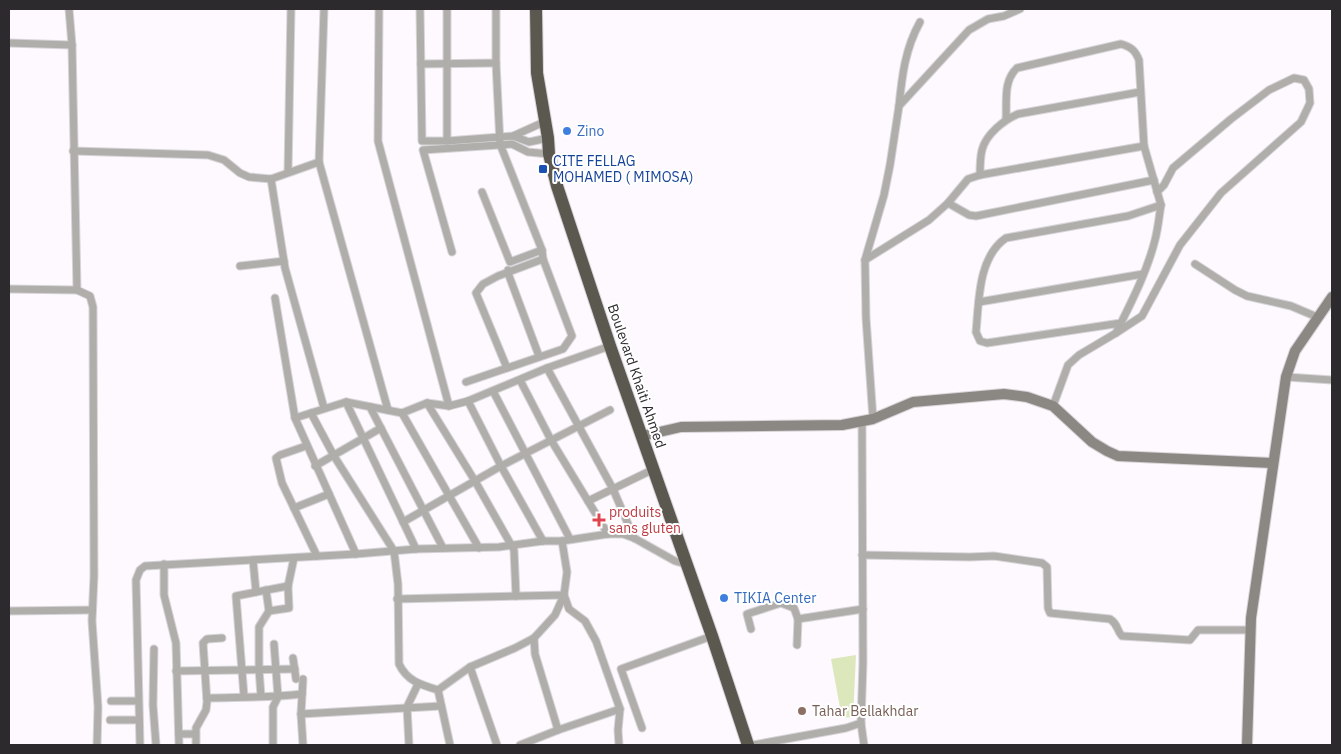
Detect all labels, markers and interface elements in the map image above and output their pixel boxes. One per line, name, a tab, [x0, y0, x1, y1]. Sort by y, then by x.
place label: Zino	[577, 122, 605, 140]
marker: Zino	[561, 125, 573, 137]
place label: CITE FELLAG MOHAMED ( MIMOSA)	[553, 152, 693, 186]
marker: CITE FELLAG MOHAMED ( MIMOSA)	[537, 163, 549, 175]
street label: Boulevard Khaiti Ahmed	[604, 301, 670, 451]
place label: produits sans gluten	[609, 503, 681, 537]
marker: produits sans gluten	[593, 514, 605, 526]
place label: TIKIA Center	[734, 589, 816, 607]
marker: TIKIA Center	[718, 592, 730, 604]
place label: Tahar Bellakhdar	[812, 702, 918, 720]
marker: Tahar Bellakhdar	[796, 705, 808, 717]

